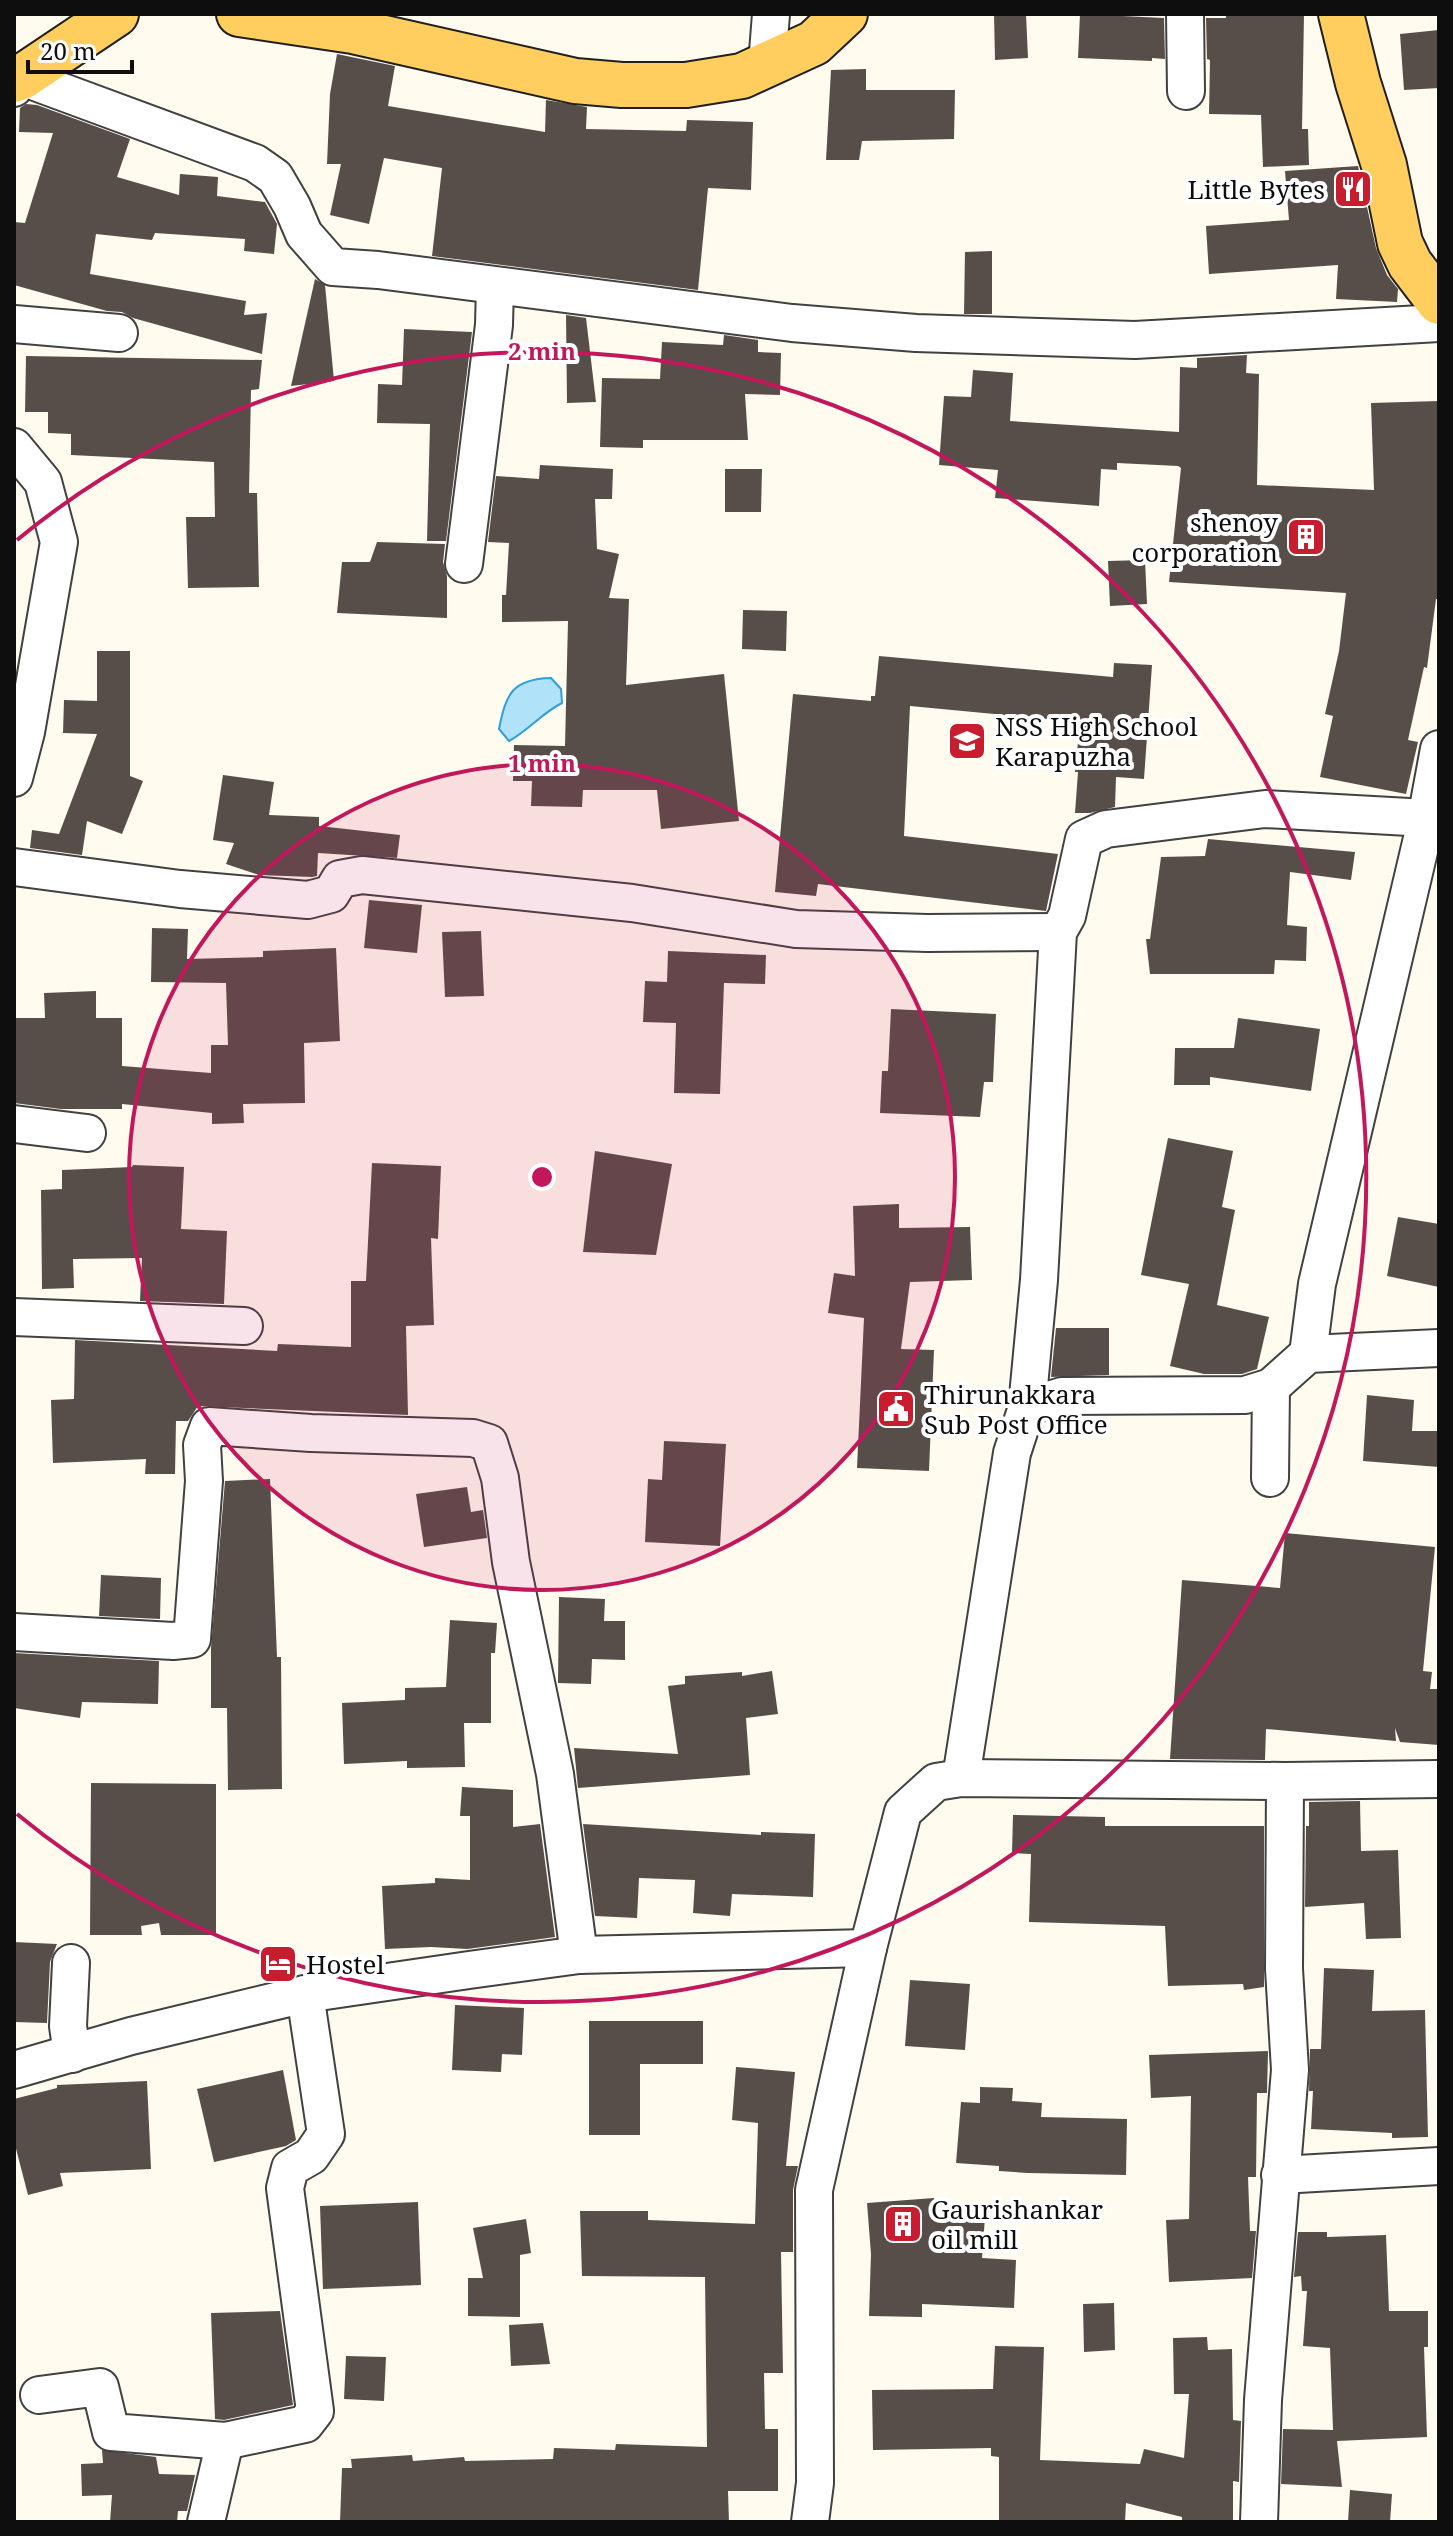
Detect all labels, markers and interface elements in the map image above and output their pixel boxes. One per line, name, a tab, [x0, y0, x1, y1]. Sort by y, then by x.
scale bar	[28, 24, 132, 74]
text: 20 m	[40, 34, 96, 67]
restaurant icon: Little Bytes	[1332, 168, 1374, 210]
place label: Little Bytes	[1187, 171, 1325, 207]
text: 2 min	[508, 334, 576, 367]
place label: shenoy corporation	[1131, 504, 1278, 570]
building icon: shenoy corporation	[1285, 516, 1327, 558]
place label: NSS High School Karapuzha	[995, 708, 1198, 774]
school or university icon: NSS High School Karapuzha	[946, 720, 988, 762]
text: 1 min	[508, 746, 576, 779]
centre of rings	[528, 1163, 556, 1191]
place label: Thirunakkara Sub Post Office	[924, 1376, 1108, 1442]
public building icon: Thirunakkara Sub Post Office	[875, 1388, 917, 1430]
hotel icon: Hostel	[257, 1943, 299, 1985]
place label: Hostel	[306, 1946, 384, 1982]
place label: Gaurishankar oil mill	[931, 2191, 1103, 2257]
building icon: Gaurishankar oil mill	[882, 2203, 924, 2245]

